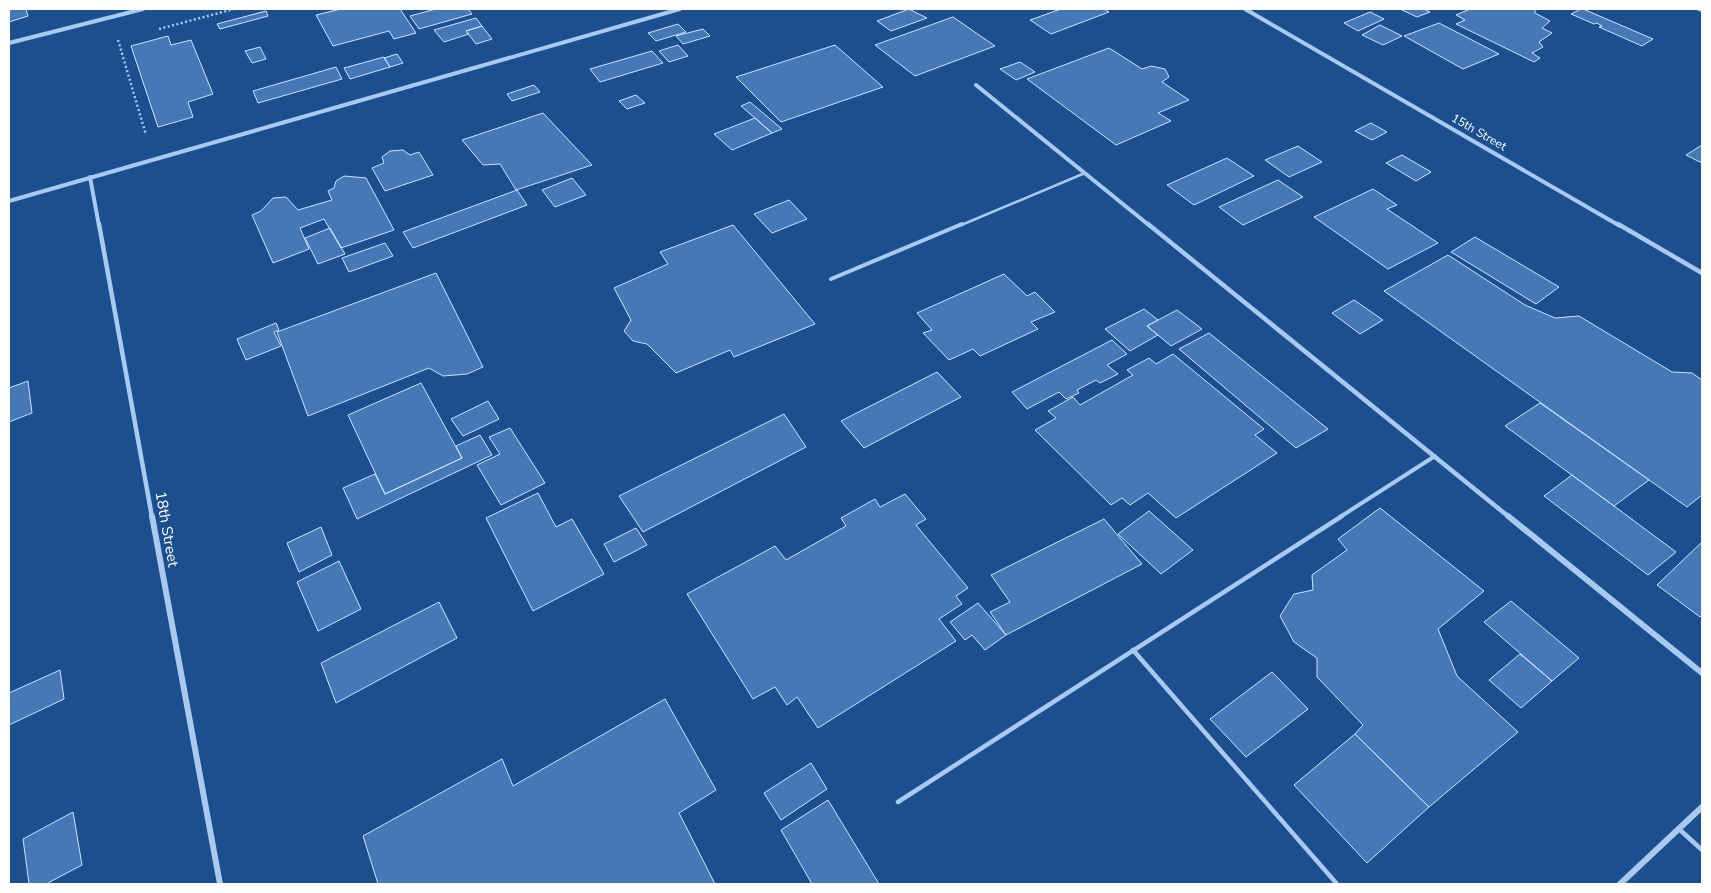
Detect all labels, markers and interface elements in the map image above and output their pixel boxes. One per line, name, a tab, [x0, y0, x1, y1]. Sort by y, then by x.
street label: 15th Street	[1448, 110, 1510, 155]
street label: 18th Street	[151, 490, 184, 569]

